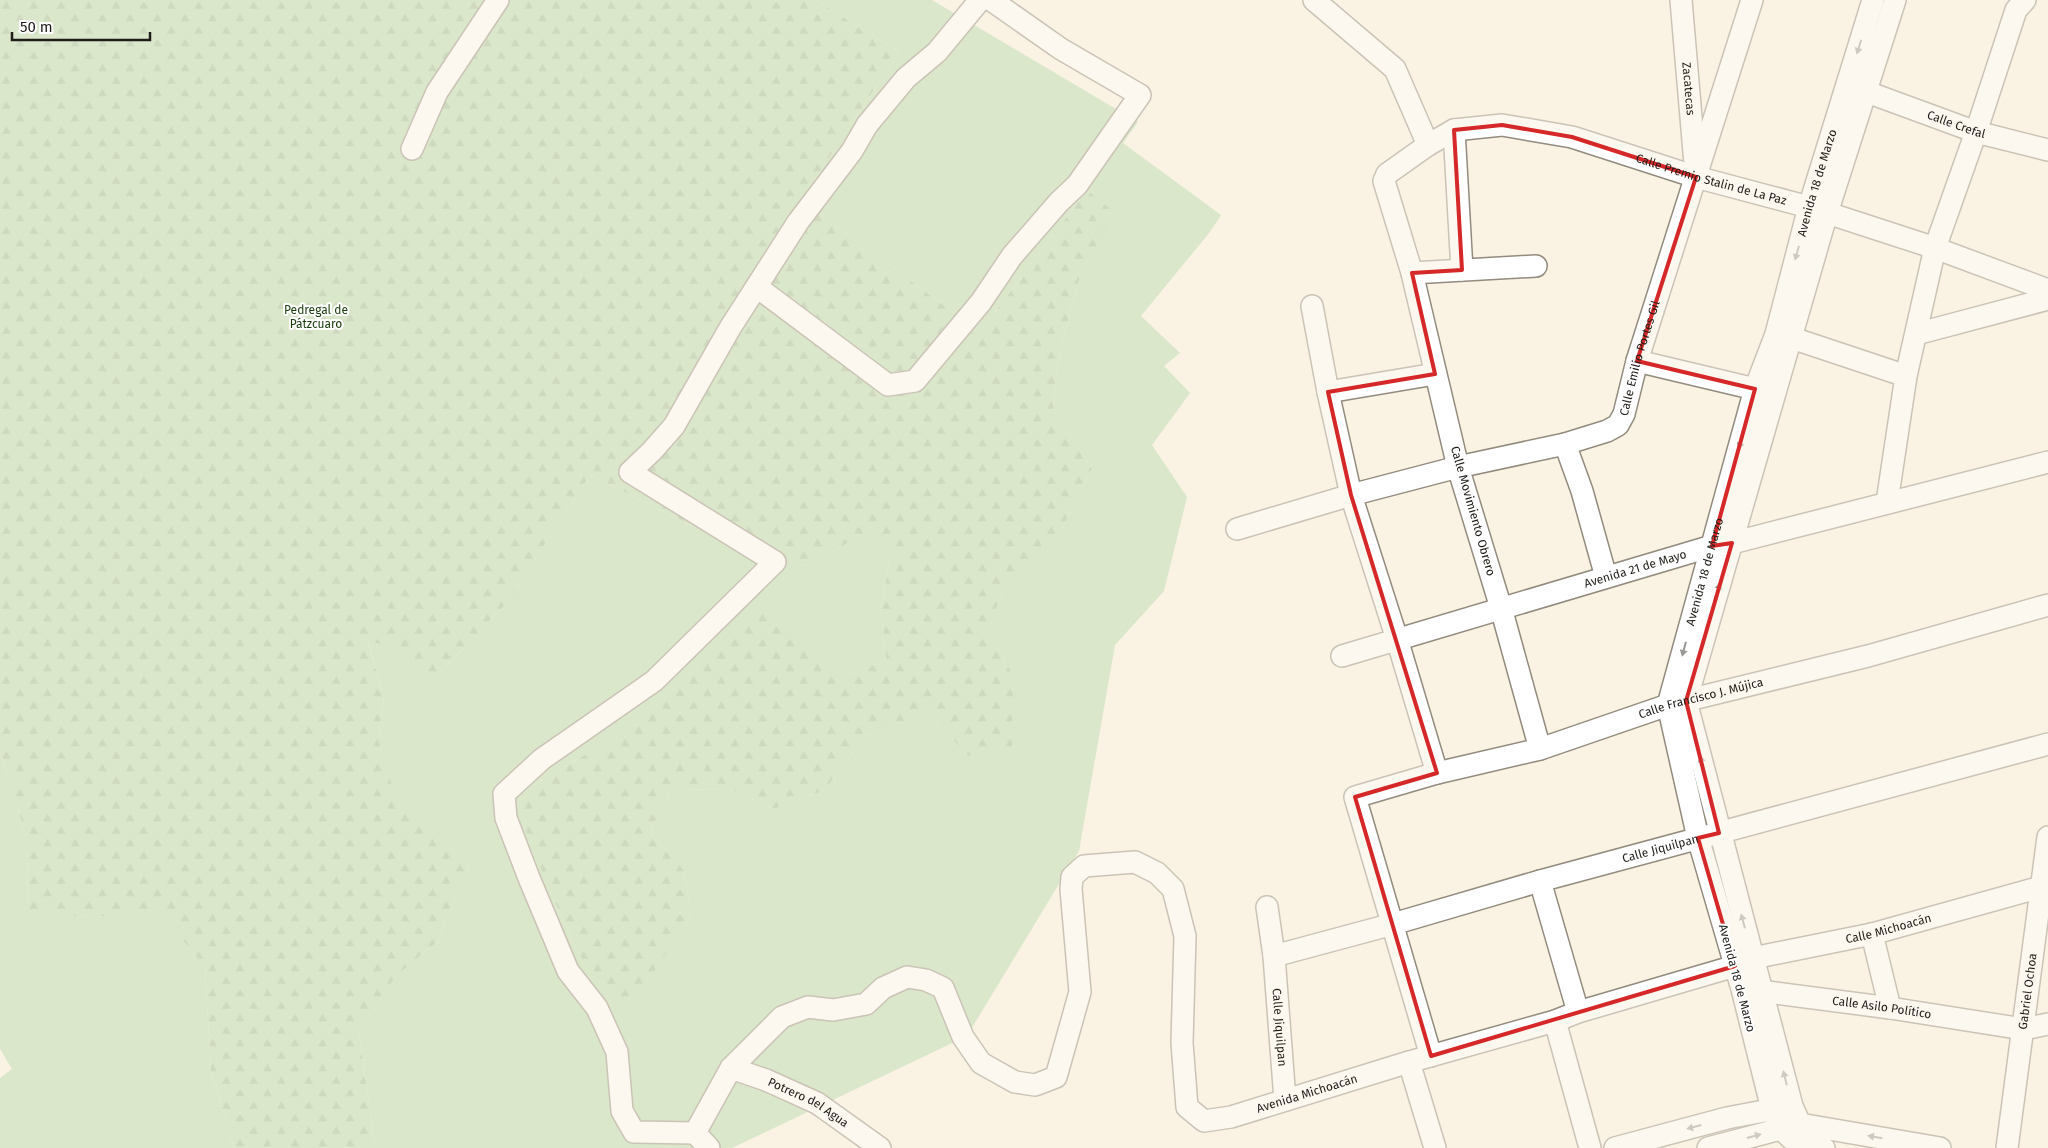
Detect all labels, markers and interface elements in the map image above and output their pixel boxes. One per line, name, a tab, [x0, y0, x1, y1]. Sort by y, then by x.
scale bar	[12, 10, 150, 42]
text: 50 m	[20, 18, 53, 36]
one-way arrow	[1854, 39, 1862, 54]
street label: Zacatecas	[1679, 62, 1698, 116]
street label: Calle Crefal	[1925, 108, 1987, 141]
street label: Avenida 18 de Marzo	[1795, 128, 1840, 238]
street label: Calle Premio Stalin de La Paz	[1634, 151, 1788, 208]
one-way arrow	[1793, 245, 1801, 260]
street label: Calle Emilio Portes Gil	[1617, 298, 1663, 417]
park label: Pedregal de Pátzcuaro	[284, 303, 348, 331]
one-way arrow	[1736, 434, 1744, 449]
street label: Calle Movimiento Obrero	[1448, 444, 1498, 578]
street label: Avenida 18 de Marzo	[1683, 516, 1726, 627]
street label: Avenida 21 de Mayo	[1582, 547, 1688, 591]
one-way arrow	[1715, 582, 1723, 597]
one-way arrow	[1679, 642, 1687, 657]
street label: Calle Francisco J. Mújica	[1637, 675, 1765, 722]
one-way arrow	[1698, 756, 1706, 771]
street label: Calle Jiquilpan	[1621, 832, 1700, 866]
street label: Calle Michoacán	[1844, 911, 1933, 946]
one-way arrow	[1739, 913, 1747, 928]
street label: Avenida 18 de Marzo	[1716, 923, 1758, 1033]
street label: Gabriel Ochoa	[2016, 952, 2040, 1030]
street label: Calle Jiquilpan	[1269, 988, 1289, 1067]
street label: Calle Asilo Político	[1831, 994, 1932, 1021]
one-way arrow	[1781, 1070, 1789, 1085]
street label: Avenida Michoacán	[1255, 1071, 1359, 1116]
street label: Potrero del Agua	[766, 1075, 851, 1130]
one-way arrow	[1686, 1123, 1701, 1131]
one-way arrow	[1747, 1131, 1762, 1139]
one-way arrow	[1867, 1132, 1883, 1140]

